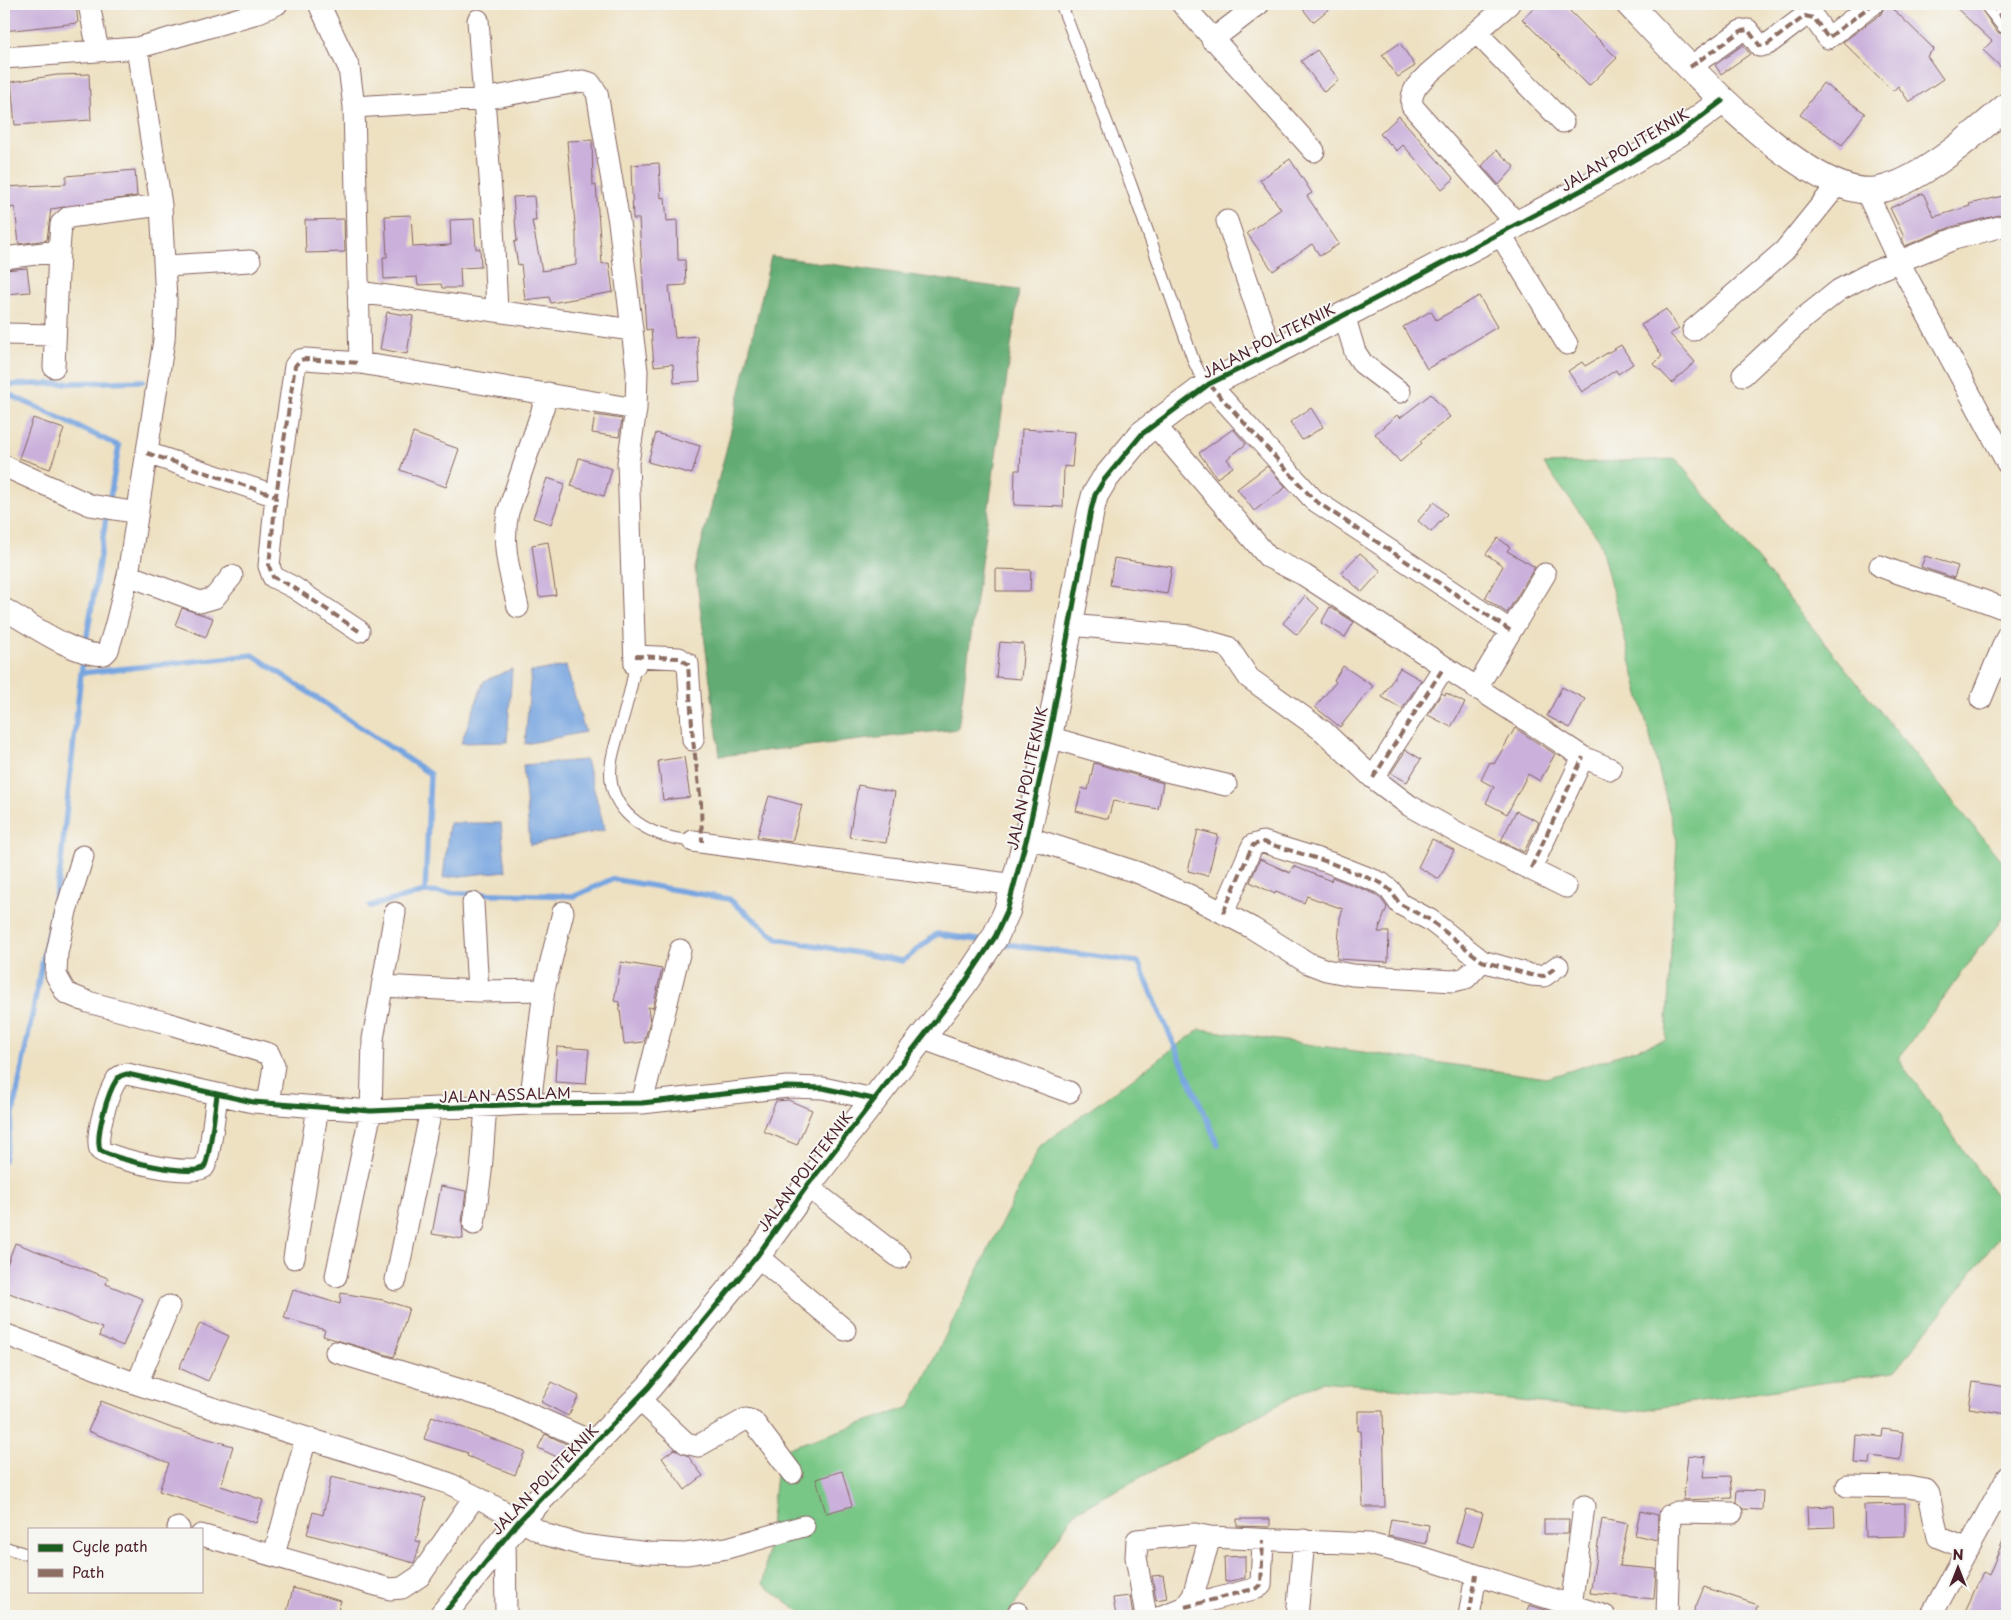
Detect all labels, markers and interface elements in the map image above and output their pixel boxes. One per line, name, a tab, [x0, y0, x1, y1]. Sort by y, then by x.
street label: JALAN POLITEKNIK	[1555, 101, 1693, 197]
street label: JALAN POLITEKNIK	[1198, 297, 1338, 383]
street label: JALAN POLITEKNIK	[1000, 704, 1052, 852]
street label: JALAN ASSALAM	[439, 1080, 571, 1108]
street label: JALAN POLITEKNIK	[751, 1106, 857, 1236]
street label: JALAN POLITEKNIK	[485, 1418, 603, 1540]
legend	[28, 1528, 202, 1592]
text: Cycle path	[72, 1534, 148, 1557]
north arrow	[1934, 1542, 1984, 1592]
text: N	[1952, 1544, 1964, 1565]
text: Path	[72, 1560, 104, 1583]

